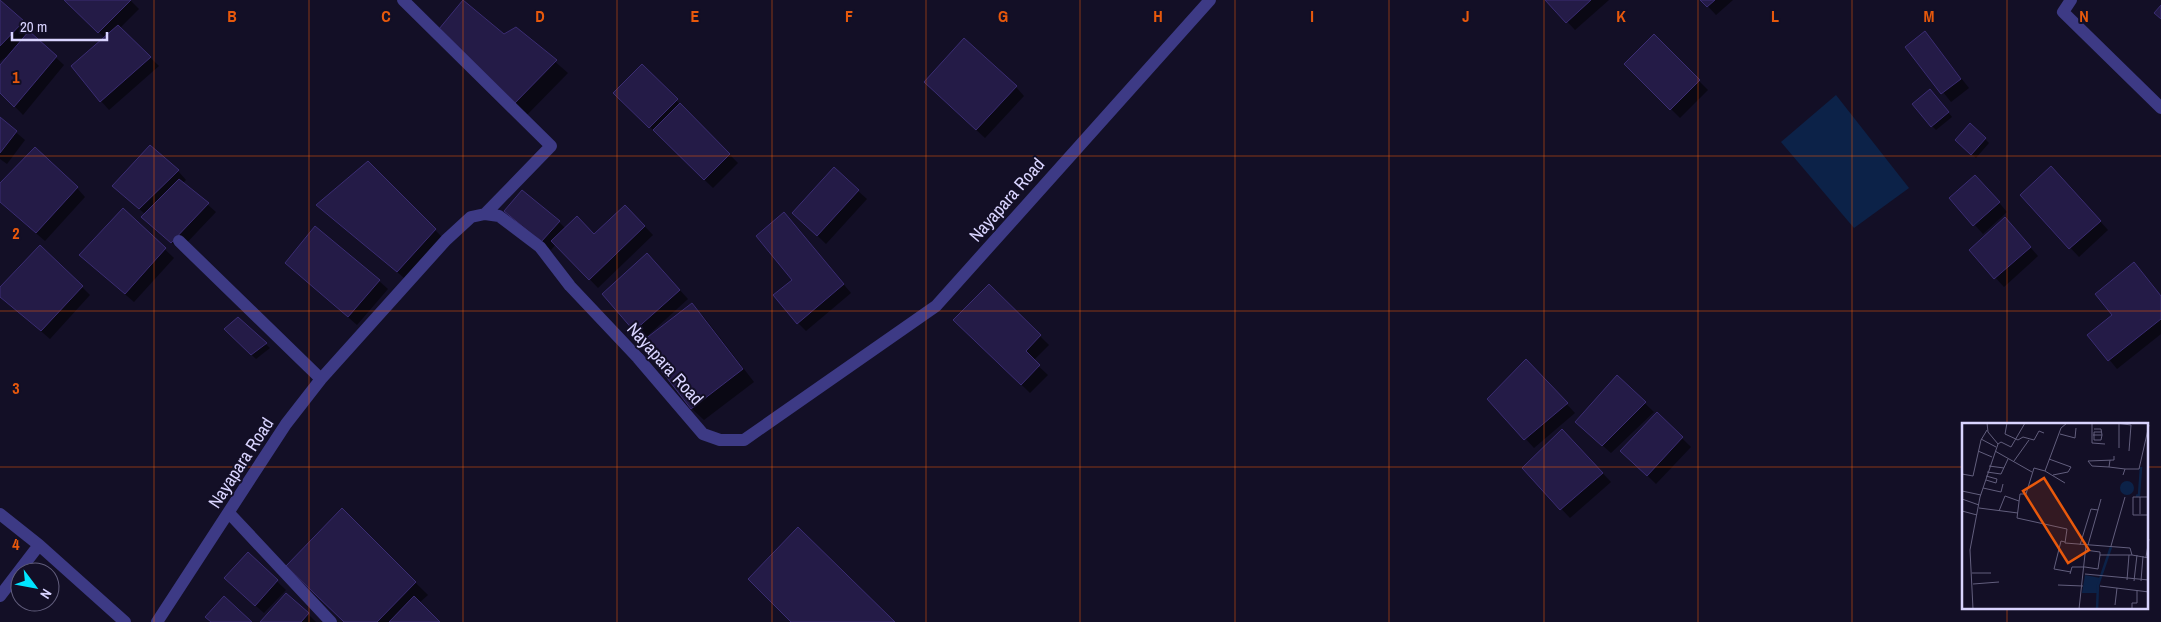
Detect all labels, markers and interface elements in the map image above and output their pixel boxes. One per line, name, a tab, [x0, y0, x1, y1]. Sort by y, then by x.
text: B	[227, 5, 237, 27]
text: C	[381, 5, 391, 27]
text: D	[535, 5, 545, 27]
text: E	[691, 5, 700, 27]
text: F	[845, 5, 853, 27]
text: G	[998, 5, 1008, 27]
text: H	[1153, 5, 1163, 27]
text: I	[1310, 5, 1314, 27]
text: J	[1462, 5, 1470, 27]
text: K	[1616, 5, 1626, 27]
text: L	[1771, 5, 1779, 27]
text: M	[1924, 5, 1935, 27]
text: N	[2079, 5, 2089, 27]
scale bar	[12, 10, 108, 42]
text: 20 m	[20, 16, 47, 37]
text: 1	[12, 66, 20, 88]
street label: Nayapara Road	[963, 152, 1050, 247]
text: 2	[12, 222, 20, 244]
street label: Nayapara Road	[621, 317, 709, 410]
text: 3	[12, 377, 20, 399]
street label: Nayapara Road	[202, 413, 279, 513]
inset map	[1962, 423, 2148, 610]
text: 4	[12, 533, 20, 555]
north arrow	[10, 562, 60, 612]
text: N	[36, 586, 56, 602]

